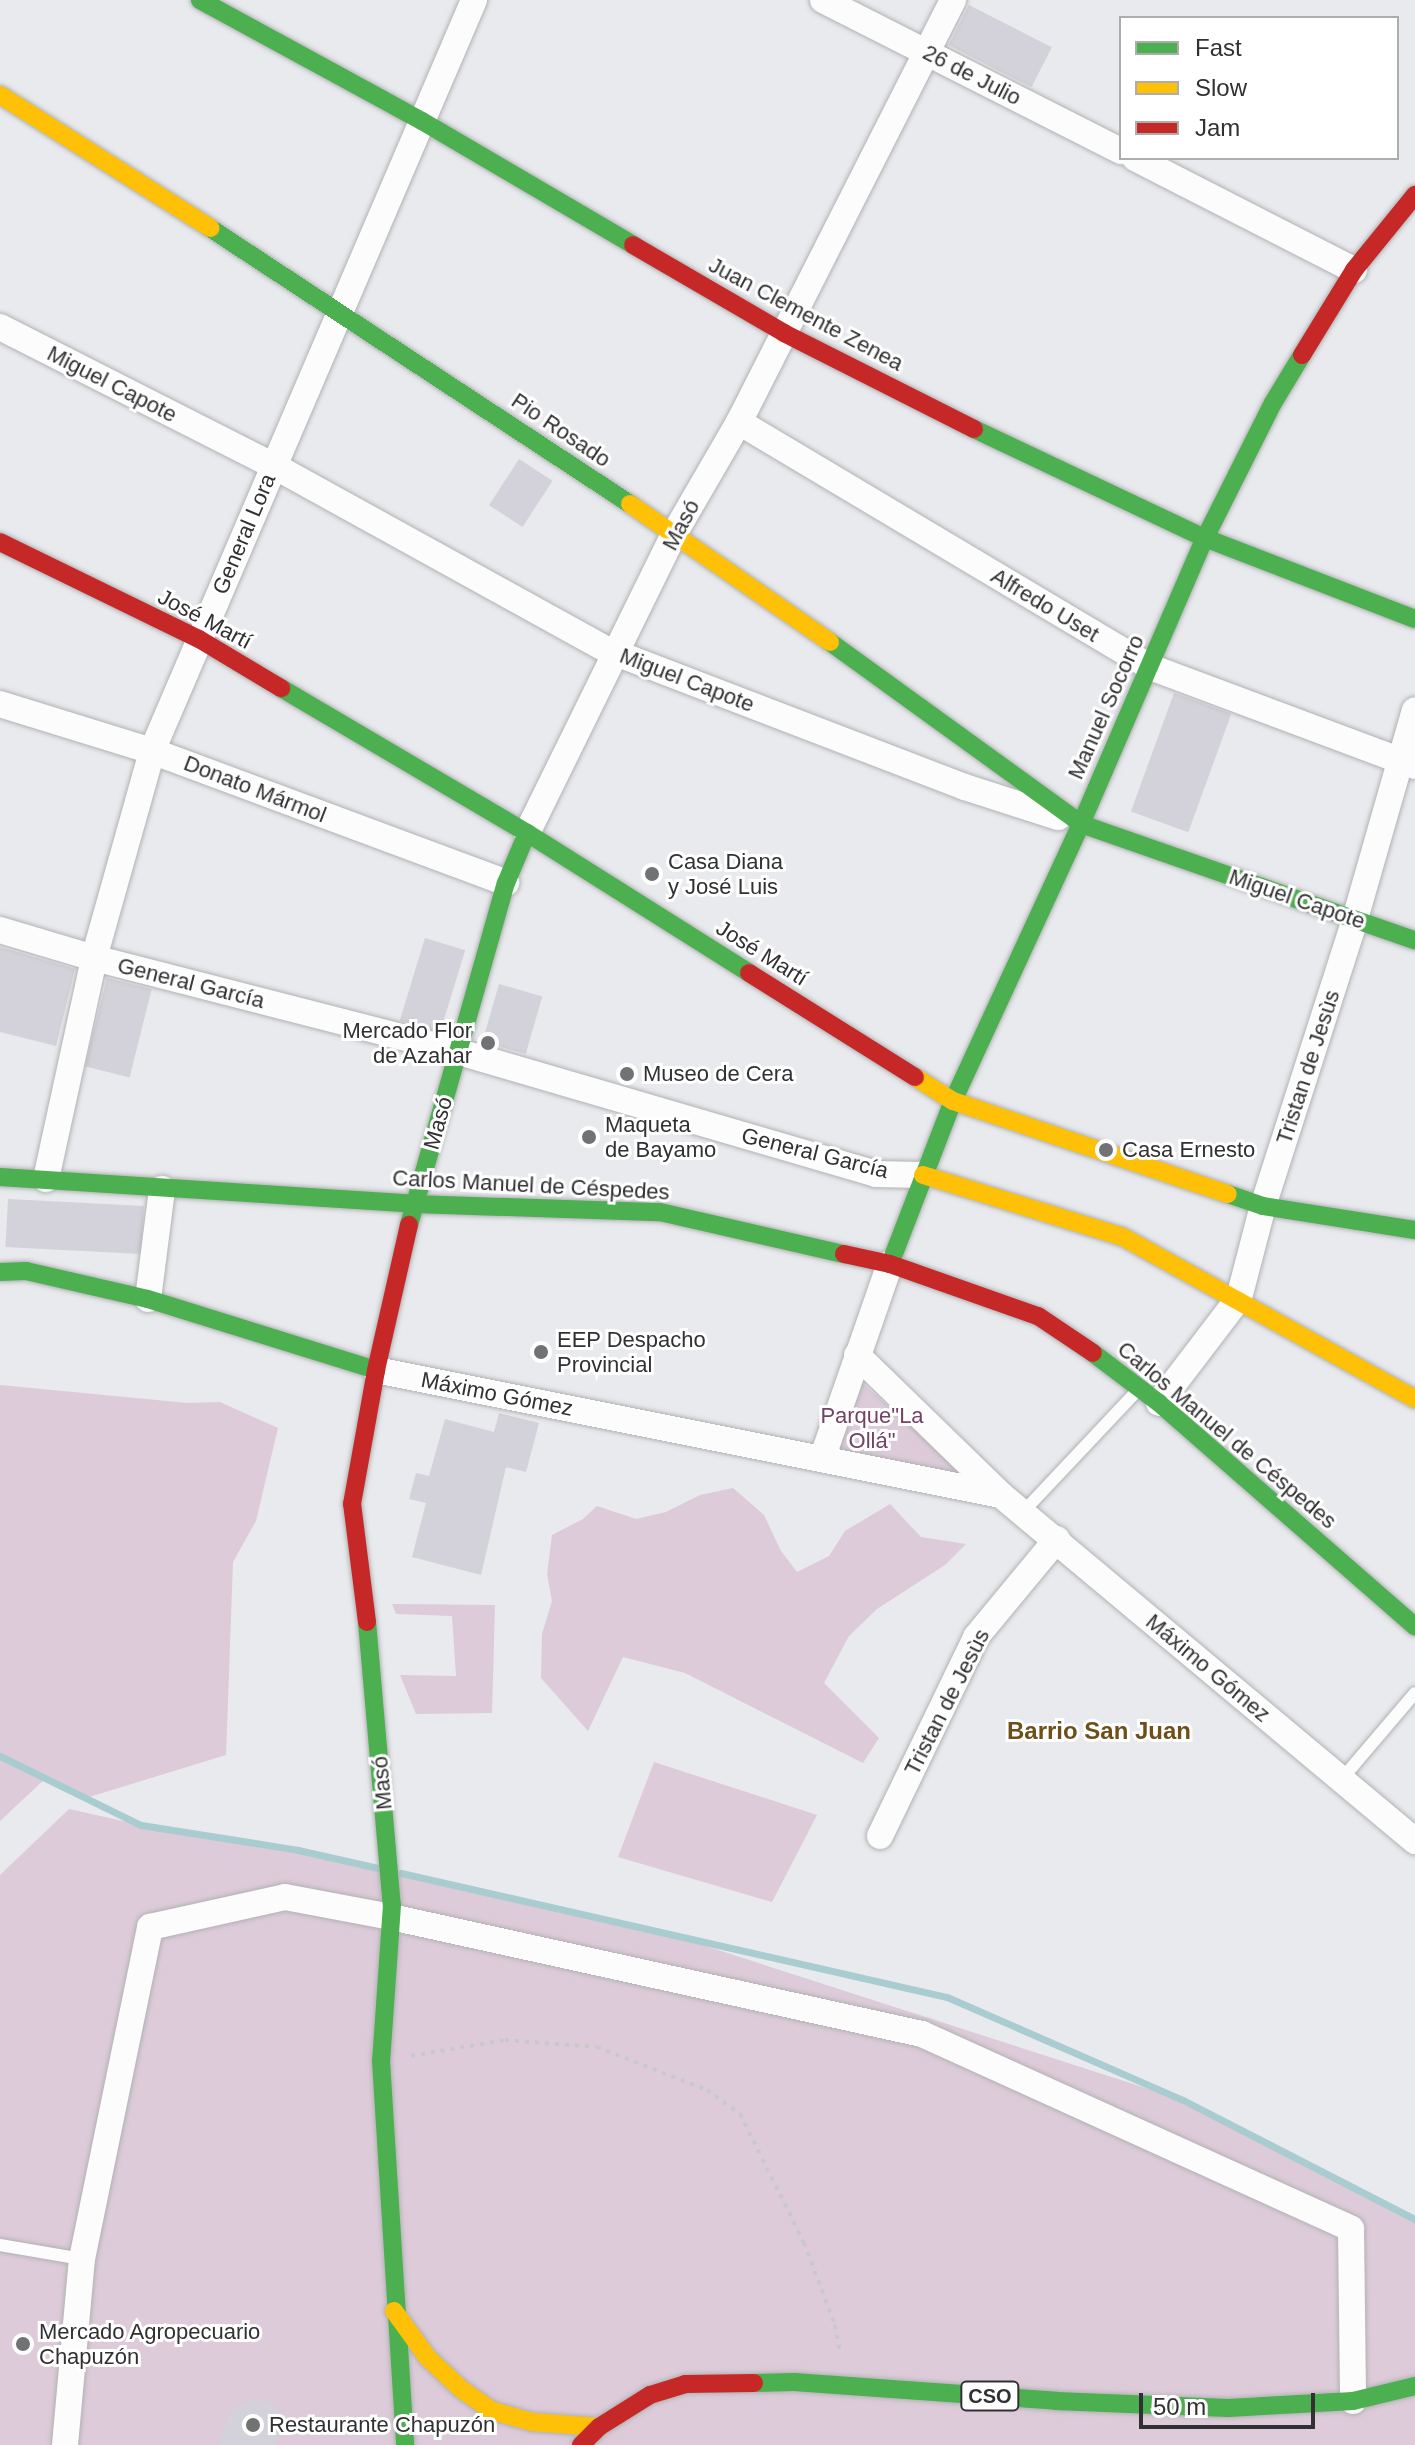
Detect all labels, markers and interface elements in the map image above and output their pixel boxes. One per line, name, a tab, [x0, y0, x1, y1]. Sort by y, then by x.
legend	[1119, 16, 1399, 160]
text: Fast	[1195, 34, 1242, 61]
street label: 26 de Julio	[919, 39, 1025, 111]
text: Slow	[1195, 74, 1247, 101]
text: Jam	[1195, 114, 1240, 141]
street label: Juan Clemente Zenea	[704, 252, 908, 376]
street label: Miguel Capote	[43, 340, 181, 428]
street label: Pio Rosado	[506, 387, 616, 473]
street label: General Lora	[207, 470, 281, 598]
street label: Masó	[657, 495, 705, 555]
street label: Alfredo Uset	[986, 563, 1104, 647]
street label: José Martí	[153, 583, 257, 655]
street label: Manuel Socorro	[1062, 631, 1150, 783]
street label: Miguel Capote	[616, 642, 758, 718]
street label: Donato Mármol	[180, 750, 330, 828]
place label: Casa Diana y José Luis	[668, 848, 783, 900]
street label: Miguel Capote	[1226, 863, 1368, 935]
marker: Casa Diana y José Luis	[643, 865, 661, 883]
street label: José Martí	[711, 915, 813, 991]
street label: General García	[115, 952, 267, 1014]
street label: Tristan de Jesùs	[1271, 987, 1345, 1147]
place label: Mercado Flor de Azahar	[342, 1017, 472, 1068]
marker: Mercado Flor de Azahar	[479, 1034, 497, 1052]
place label: Museo de Cera	[643, 1061, 793, 1087]
marker: Museo de Cera	[618, 1065, 636, 1083]
street label: Masó	[418, 1094, 458, 1152]
place label: Maqueta de Bayamo	[605, 1111, 716, 1162]
street label: General García	[739, 1122, 891, 1184]
marker: Maqueta de Bayamo	[580, 1128, 598, 1146]
place label: Casa Ernesto	[1122, 1137, 1255, 1163]
marker: Casa Ernesto	[1097, 1141, 1115, 1159]
street label: Carlos Manuel de Céspedes	[392, 1165, 670, 1205]
place label: EEP Despacho Provincial	[557, 1326, 706, 1378]
street label: Carlos Manuel de Céspedes	[1112, 1336, 1342, 1534]
marker: EEP Despacho Provincial	[532, 1343, 550, 1361]
street label: Máximo Gómez	[419, 1366, 575, 1422]
park label: Parque"La Ollá"	[820, 1402, 924, 1454]
street label: Máximo Gómez	[1141, 1608, 1275, 1728]
street label: Tristan de Jesùs	[899, 1624, 995, 1780]
district label: Barrio San Juan	[1007, 1717, 1191, 1745]
street label: Masó	[367, 1755, 397, 1811]
place label: Mercado Agropecuario Chapuzón	[39, 2318, 262, 2370]
marker: Mercado Agropecuario Chapuzón	[14, 2335, 32, 2353]
scale bar	[1143, 2377, 1319, 2427]
road number: CSO	[960, 2380, 1020, 2412]
text: 50 m	[1153, 2393, 1206, 2420]
place label: Restaurante Chapuzón	[269, 2412, 495, 2438]
marker: Restaurante Chapuzón	[244, 2416, 262, 2434]

